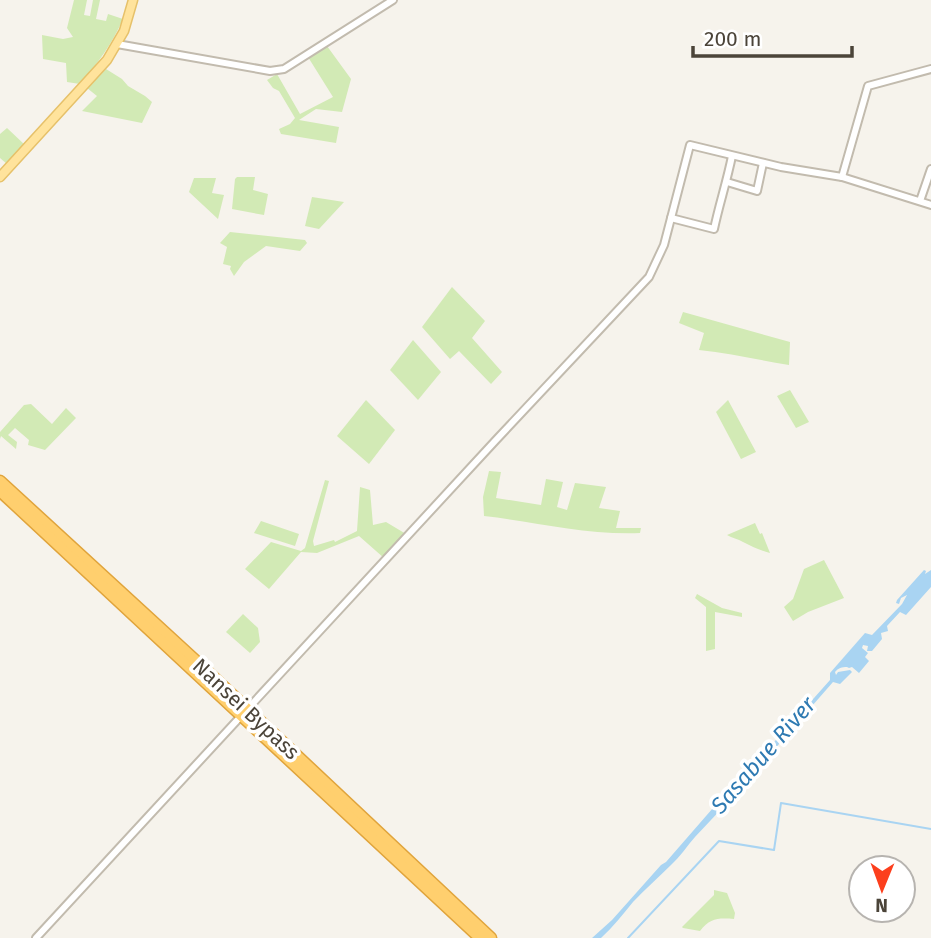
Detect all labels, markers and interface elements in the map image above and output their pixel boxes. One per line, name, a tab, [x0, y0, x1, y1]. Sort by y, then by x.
scale bar	[693, 14, 852, 58]
text: 200 m	[704, 26, 761, 52]
street label: Nansei Bypass	[187, 653, 305, 765]
water label: Sasabue River	[704, 690, 822, 820]
north arrow	[847, 854, 917, 924]
text: N	[875, 894, 888, 917]

